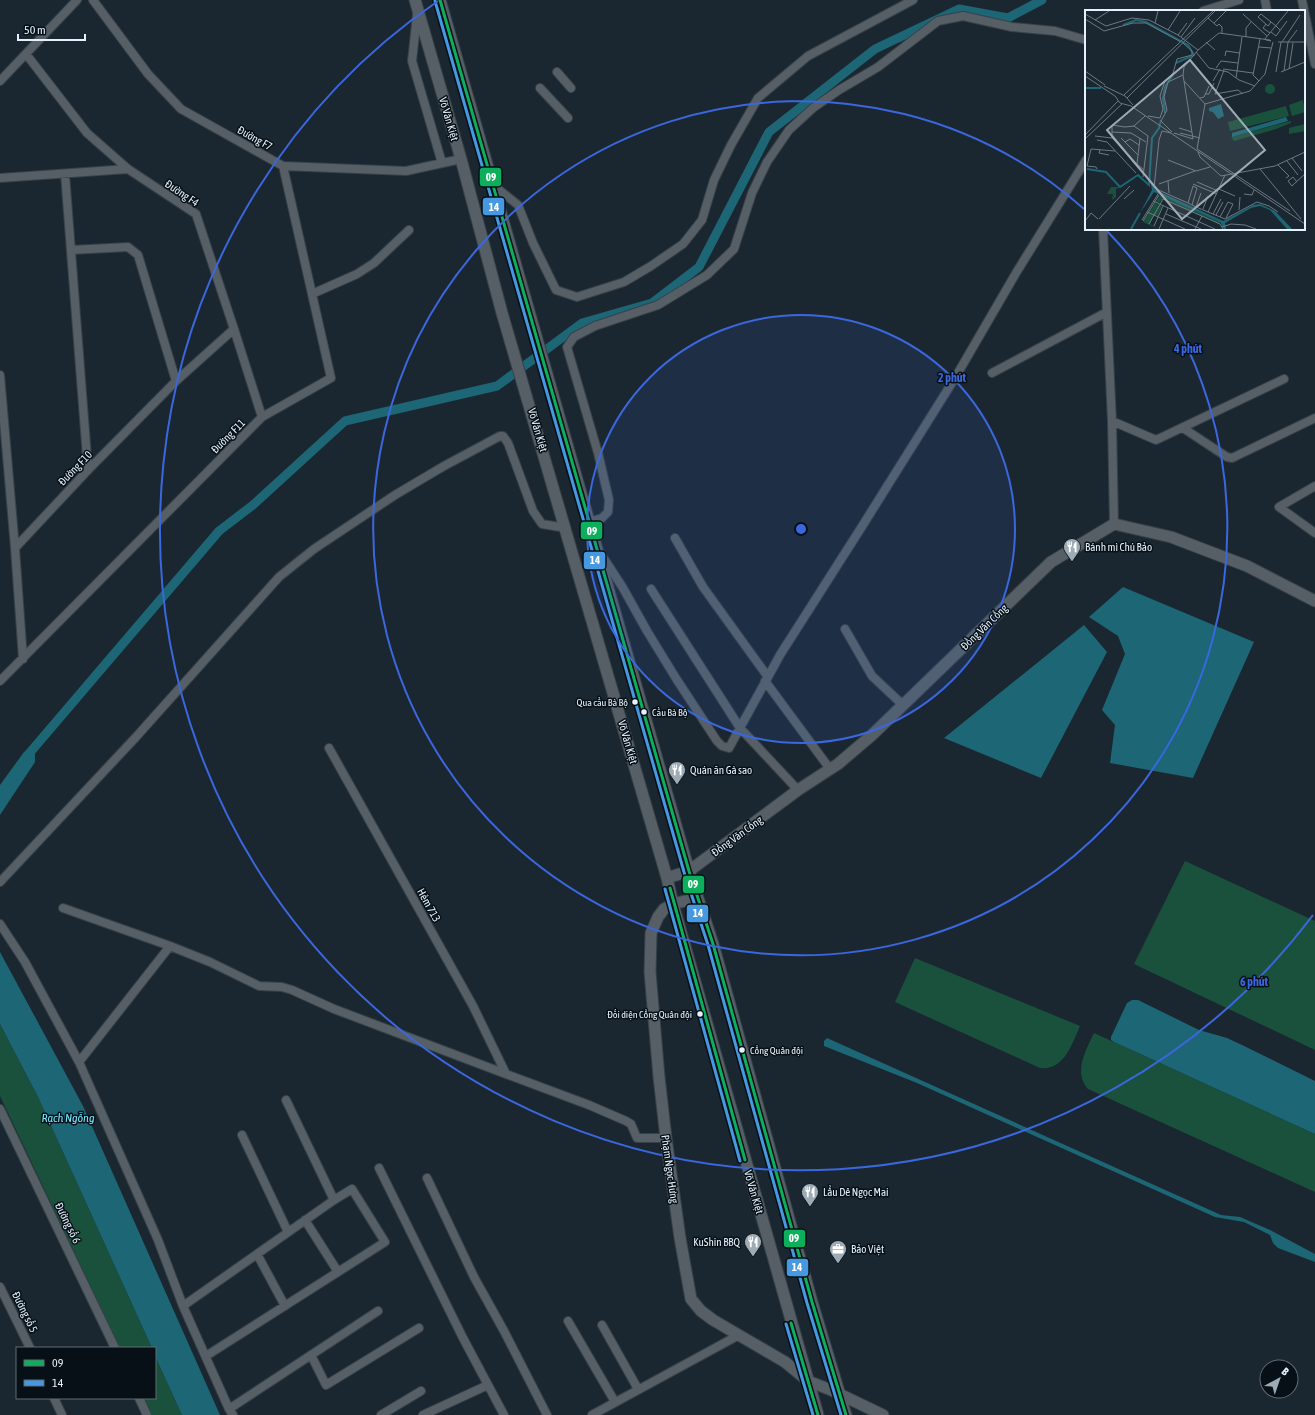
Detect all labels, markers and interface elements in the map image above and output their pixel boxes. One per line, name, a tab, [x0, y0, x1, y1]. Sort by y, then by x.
inset map	[1085, 10, 1305, 230]
scale bar	[18, 16, 85, 42]
text: 50 m	[24, 23, 46, 37]
street label: Võ Văn Kiệt	[436, 96, 461, 142]
street label: Đường F7	[236, 124, 274, 152]
line badge: 09	[479, 167, 502, 187]
text: 09	[486, 171, 496, 183]
street label: Đường F4	[163, 177, 201, 209]
line badge: 14	[482, 197, 505, 216]
text: 14	[489, 201, 499, 213]
text: 4 phút	[1173, 342, 1203, 356]
text: 2 phút	[938, 371, 967, 385]
street label: Võ Văn Kiệt	[525, 407, 550, 453]
street label: Đường F11	[209, 417, 247, 455]
street label: Đường F10	[56, 448, 94, 488]
line badge: 09	[580, 521, 603, 540]
centre of rings	[794, 522, 808, 536]
text: 09	[587, 525, 597, 537]
restaurant icon: Bánh mì Chú Bảo	[1062, 537, 1082, 562]
place label: Bánh mì Chú Bảo	[1085, 541, 1152, 553]
line badge: 14	[583, 551, 606, 570]
text: 14	[590, 554, 600, 566]
street label: Đồng Văn Cống	[958, 602, 1010, 652]
place label: Qua cầu Bà Bộ	[577, 697, 628, 708]
marker: Qua cầu Bà Bộ	[630, 697, 640, 707]
marker: Cầu Bà Bộ	[639, 707, 649, 717]
place label: Cầu Bà Bộ	[652, 707, 688, 718]
street label: Võ Văn Kiệt	[615, 719, 640, 765]
restaurant icon: Quán ăn Gà sao	[667, 760, 687, 785]
place label: Quán ăn Gà sao	[690, 764, 752, 776]
street label: Đồng Văn Cống	[709, 813, 765, 859]
line badge: 09	[682, 875, 705, 894]
text: 09	[688, 878, 698, 890]
street label: Hẻm 713	[415, 886, 443, 924]
line badge: 14	[686, 904, 709, 923]
text: 14	[693, 907, 703, 919]
text: 6 phút	[1240, 975, 1269, 989]
place label: Đối diện Cổng Quân đội	[607, 1009, 692, 1020]
marker: Đối diện Cổng Quân đội	[695, 1009, 705, 1019]
marker: Cổng Quân đội	[737, 1045, 747, 1055]
place label: Cổng Quân đội	[750, 1045, 803, 1056]
water label: Rạch Ngỗng	[41, 1111, 95, 1125]
street label: Phạm Ngọc Hưng	[658, 1134, 681, 1204]
street label: Võ Văn Kiệt	[741, 1169, 766, 1215]
restaurant icon: Lẩu Dê Ngọc Mai	[800, 1182, 820, 1207]
place label: Lẩu Dê Ngọc Mai	[823, 1185, 889, 1199]
street label: Đường số 6	[53, 1201, 83, 1245]
line badge: 09	[783, 1229, 806, 1248]
restaurant icon: KuShin BBQ	[743, 1232, 763, 1257]
text: 09	[789, 1232, 799, 1244]
place label: KuShin BBQ	[693, 1236, 741, 1248]
office icon: Bảo Việt	[828, 1239, 848, 1264]
place label: Bảo Việt	[851, 1243, 884, 1256]
line badge: 14	[786, 1258, 809, 1277]
text: 14	[792, 1261, 802, 1273]
street label: Đường số 5	[10, 1290, 40, 1334]
legend	[16, 1347, 156, 1399]
text: 09	[52, 1356, 64, 1370]
north arrow	[1259, 1359, 1299, 1399]
text: B	[1280, 1365, 1292, 1378]
text: 14	[52, 1376, 64, 1390]

